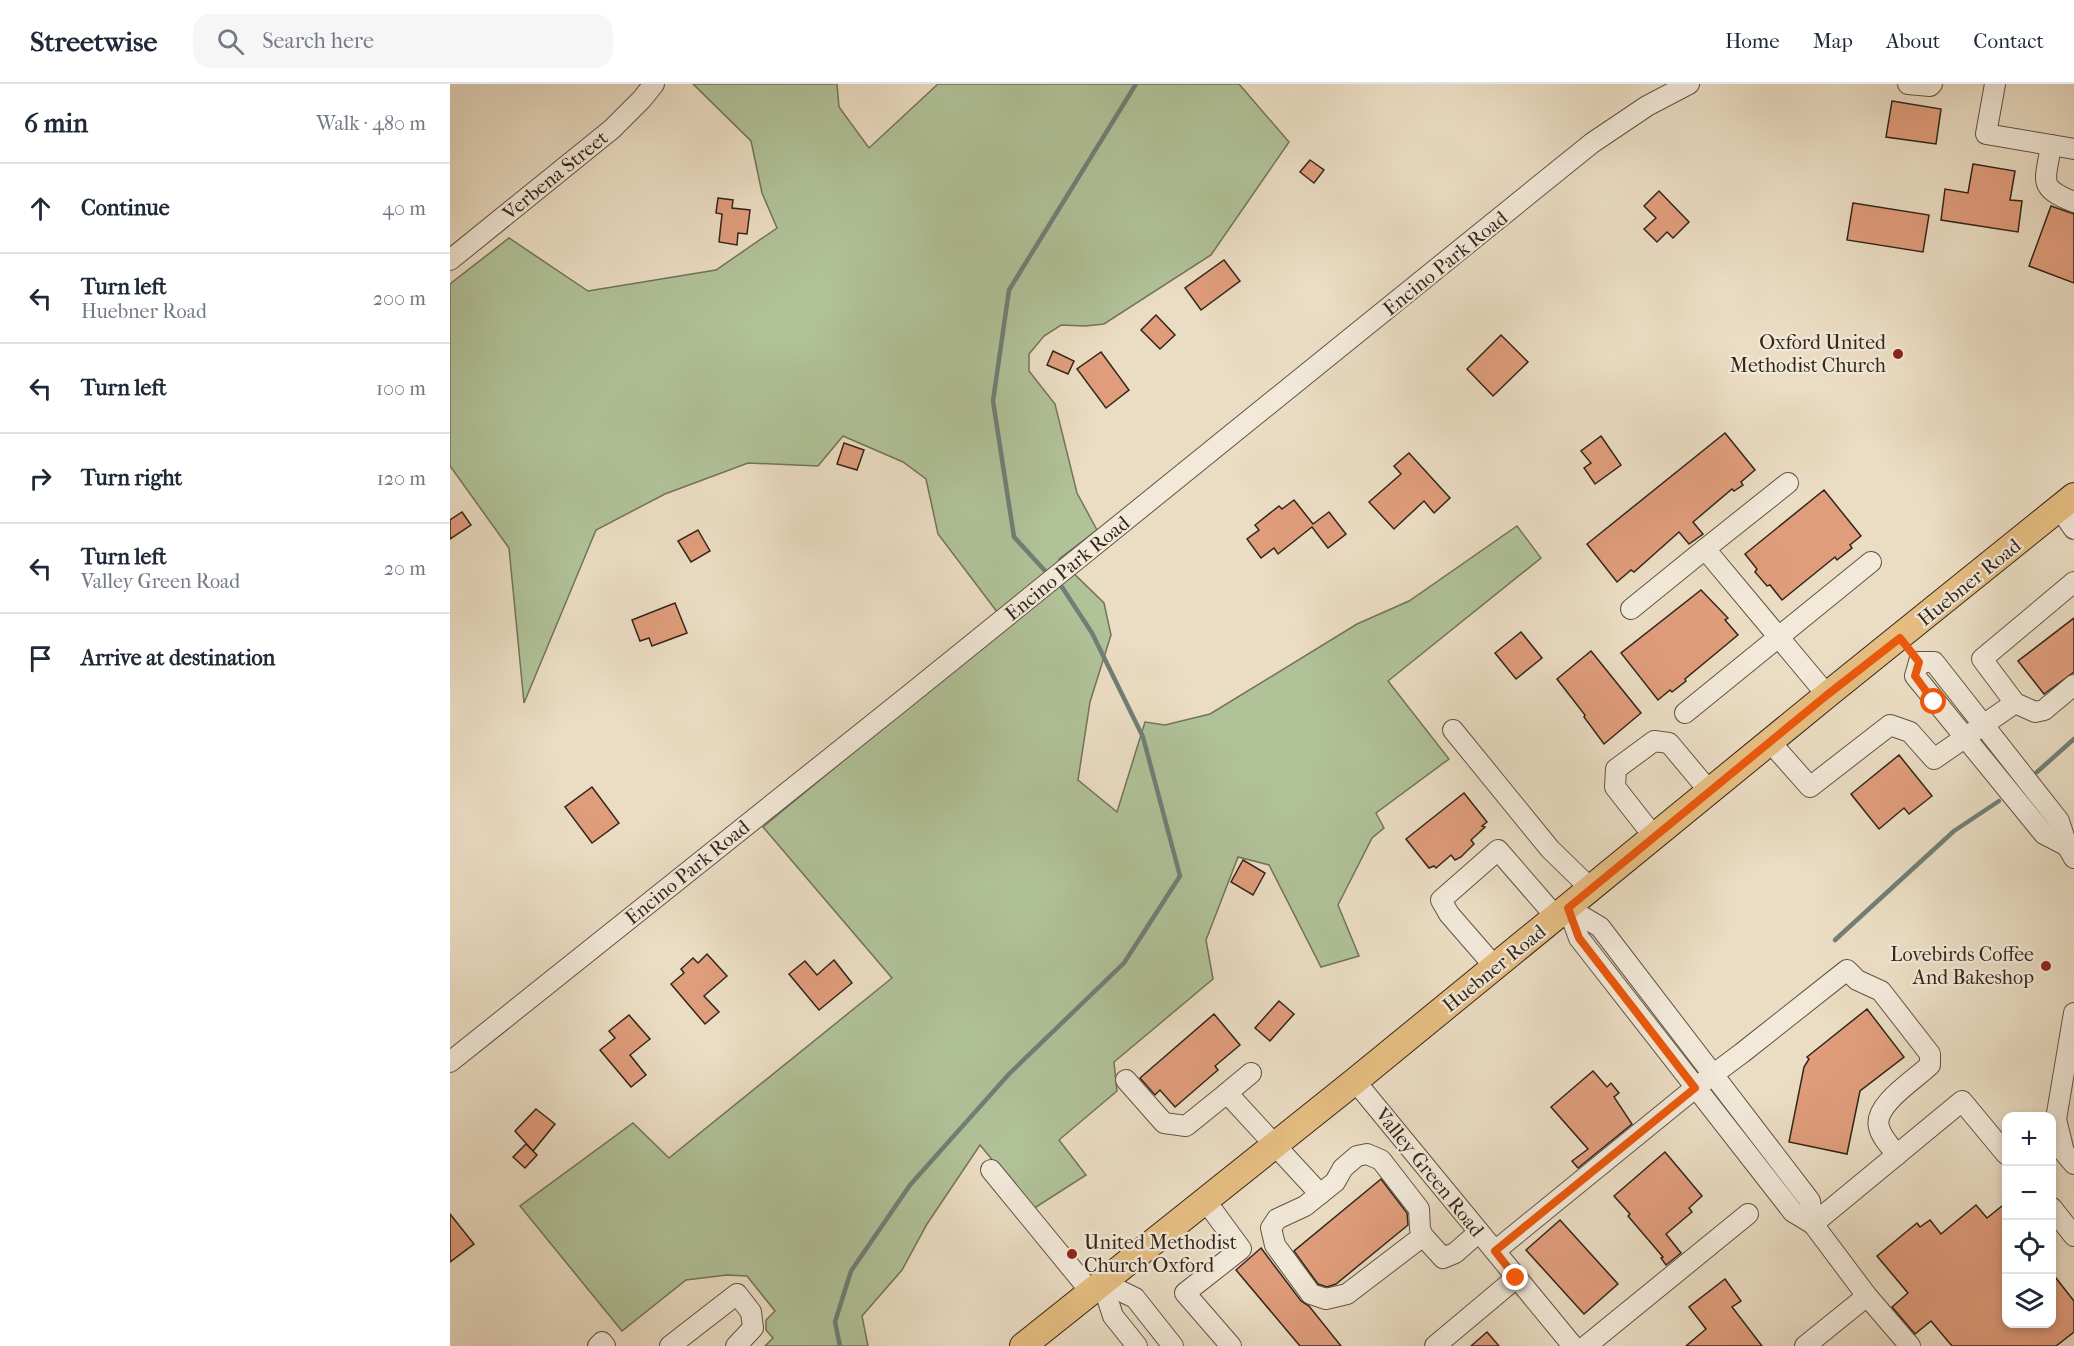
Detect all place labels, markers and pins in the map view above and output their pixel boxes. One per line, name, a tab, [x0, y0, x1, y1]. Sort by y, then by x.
place label: Oxford United Methodist Church	[1730, 331, 1887, 377]
marker: Oxford United Methodist Church	[1891, 347, 1905, 361]
place label: Lovebirds Coffee And Bakeshop	[1890, 943, 2034, 989]
marker: Lovebirds Coffee And Bakeshop	[2039, 959, 2053, 973]
place label: United Methodist Church Oxford	[1084, 1231, 1237, 1277]
marker: United Methodist Church Oxford	[1065, 1247, 1079, 1261]

